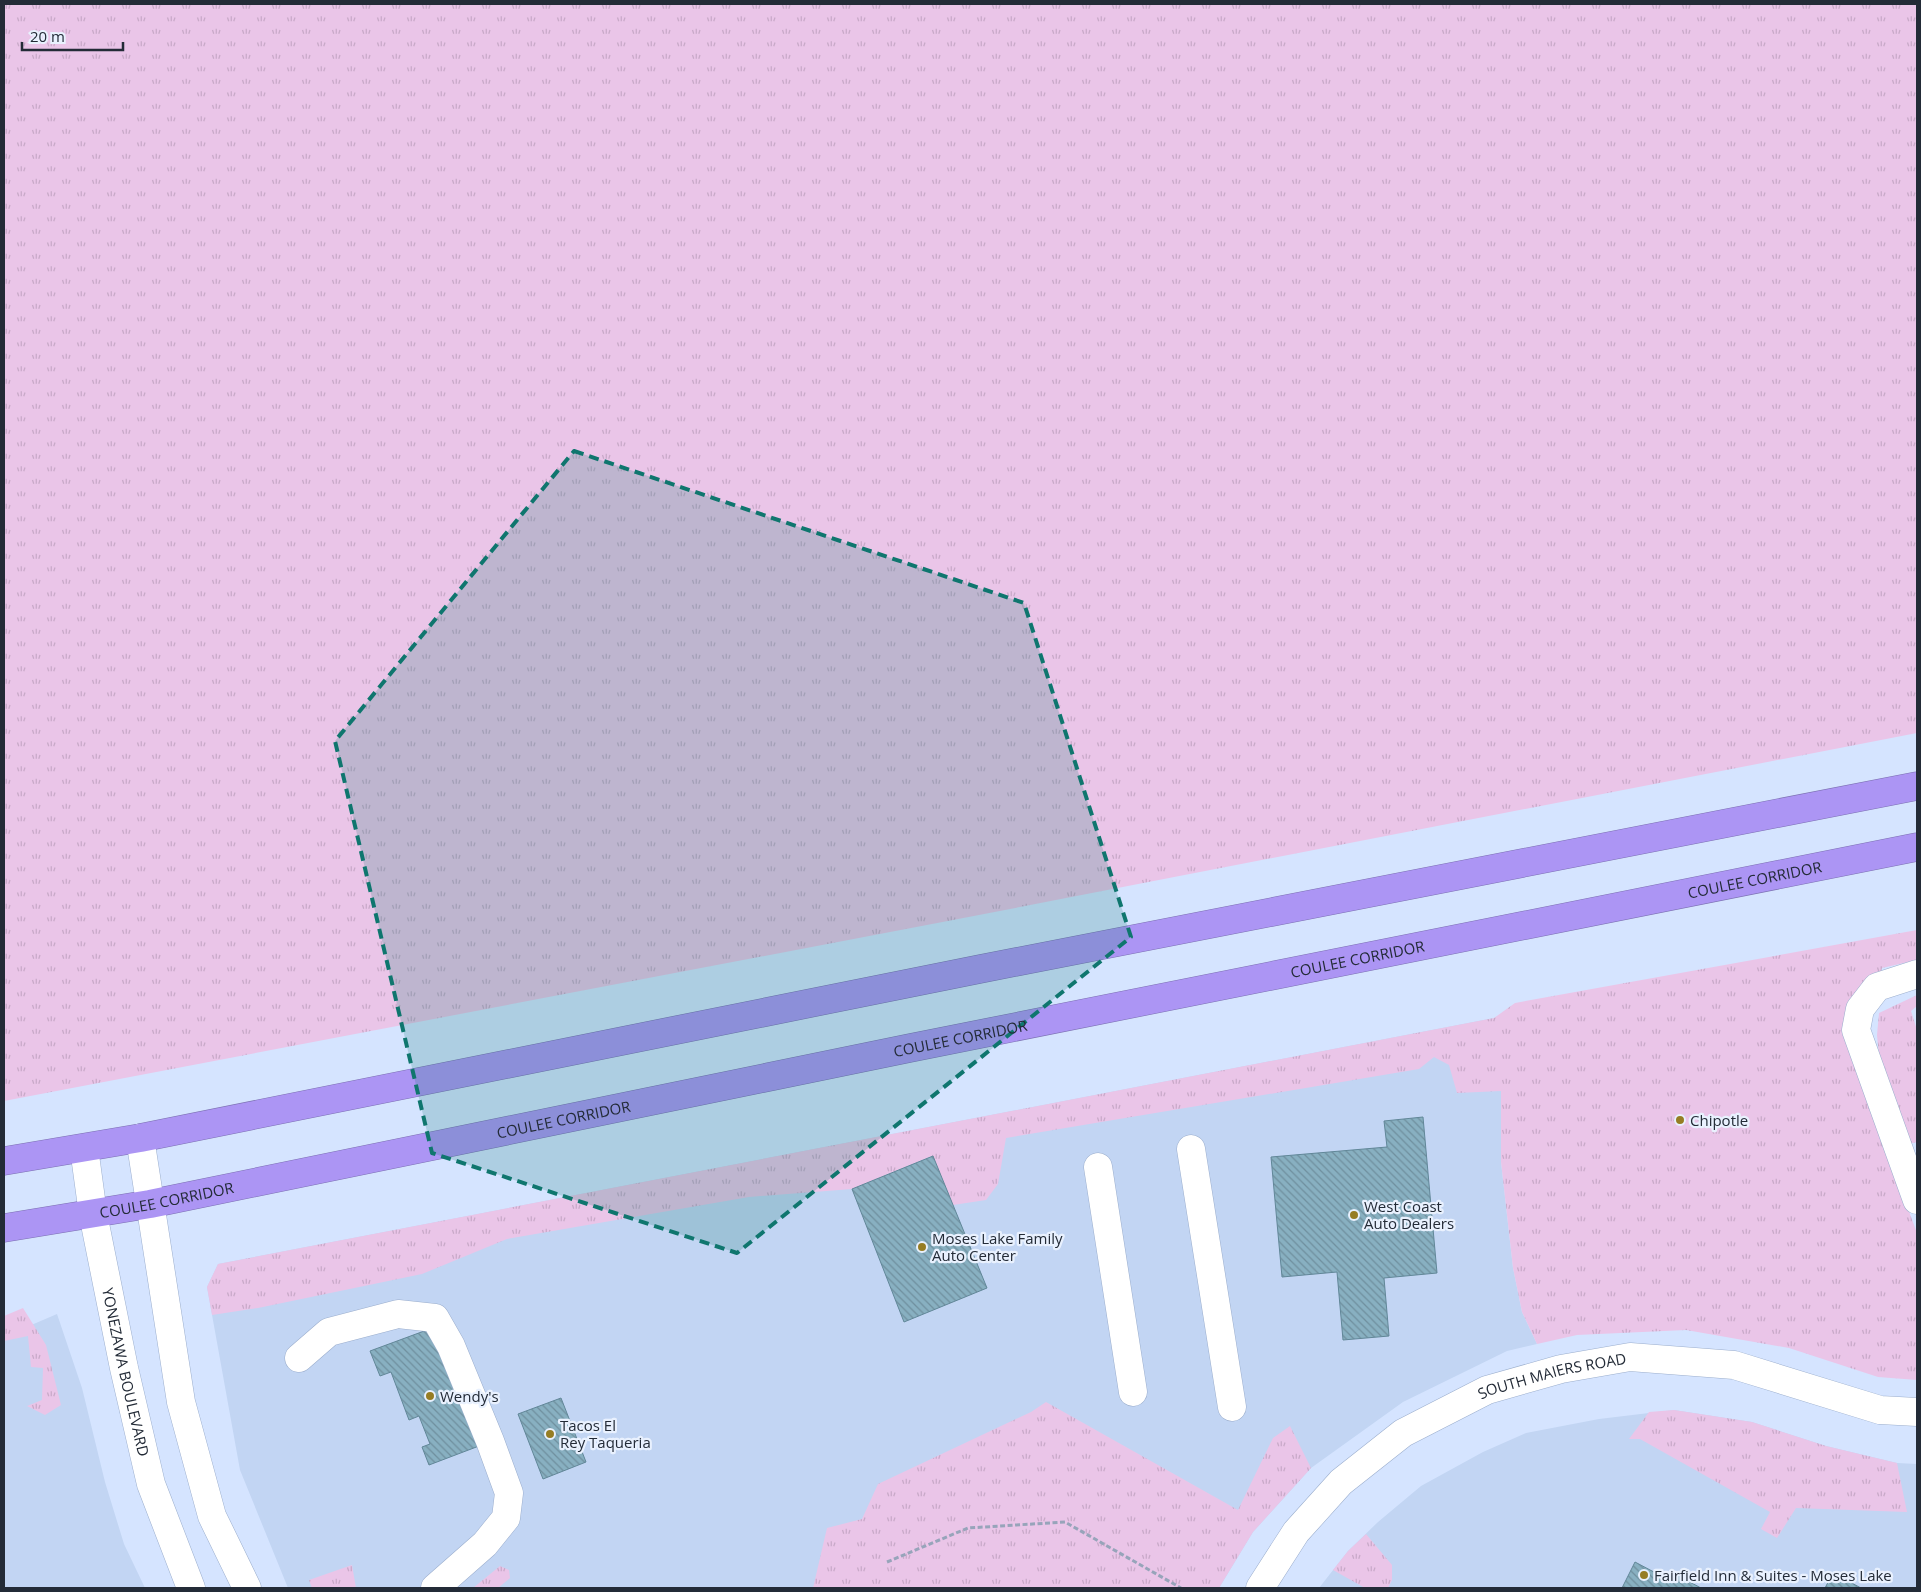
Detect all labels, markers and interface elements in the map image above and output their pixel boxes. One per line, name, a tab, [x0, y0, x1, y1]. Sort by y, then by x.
scale bar	[22, 20, 124, 52]
text: 20 m	[30, 26, 65, 46]
street label: COULEE CORRIDOR	[1686, 856, 1824, 903]
street label: COULEE CORRIDOR	[1289, 935, 1427, 982]
street label: COULEE CORRIDOR	[891, 1015, 1030, 1061]
street label: COULEE CORRIDOR	[495, 1096, 633, 1143]
place label: Chipotle	[1690, 1110, 1748, 1130]
marker: Chipotle	[1674, 1114, 1686, 1126]
street label: COULEE CORRIDOR	[98, 1177, 236, 1222]
place label: West Coast Auto Dealers	[1364, 1196, 1454, 1233]
marker: West Coast Auto Dealers	[1348, 1209, 1360, 1221]
place label: Moses Lake Family Auto Center	[932, 1228, 1063, 1265]
marker: Moses Lake Family Auto Center	[916, 1241, 928, 1253]
street label: YONEZAWA BOULEVARD	[98, 1286, 154, 1458]
street label: SOUTH MAIERS ROAD	[1474, 1348, 1628, 1403]
place label: Wendy's	[440, 1386, 499, 1406]
marker: Wendy's	[424, 1390, 436, 1402]
place label: Tacos El Rey Taqueria	[560, 1415, 651, 1452]
marker: Tacos El Rey Taqueria	[544, 1428, 556, 1440]
place label: Fairfield Inn & Suites - Moses Lake	[1654, 1565, 1892, 1585]
marker: Fairfield Inn & Suites - Moses Lake	[1638, 1569, 1650, 1581]

